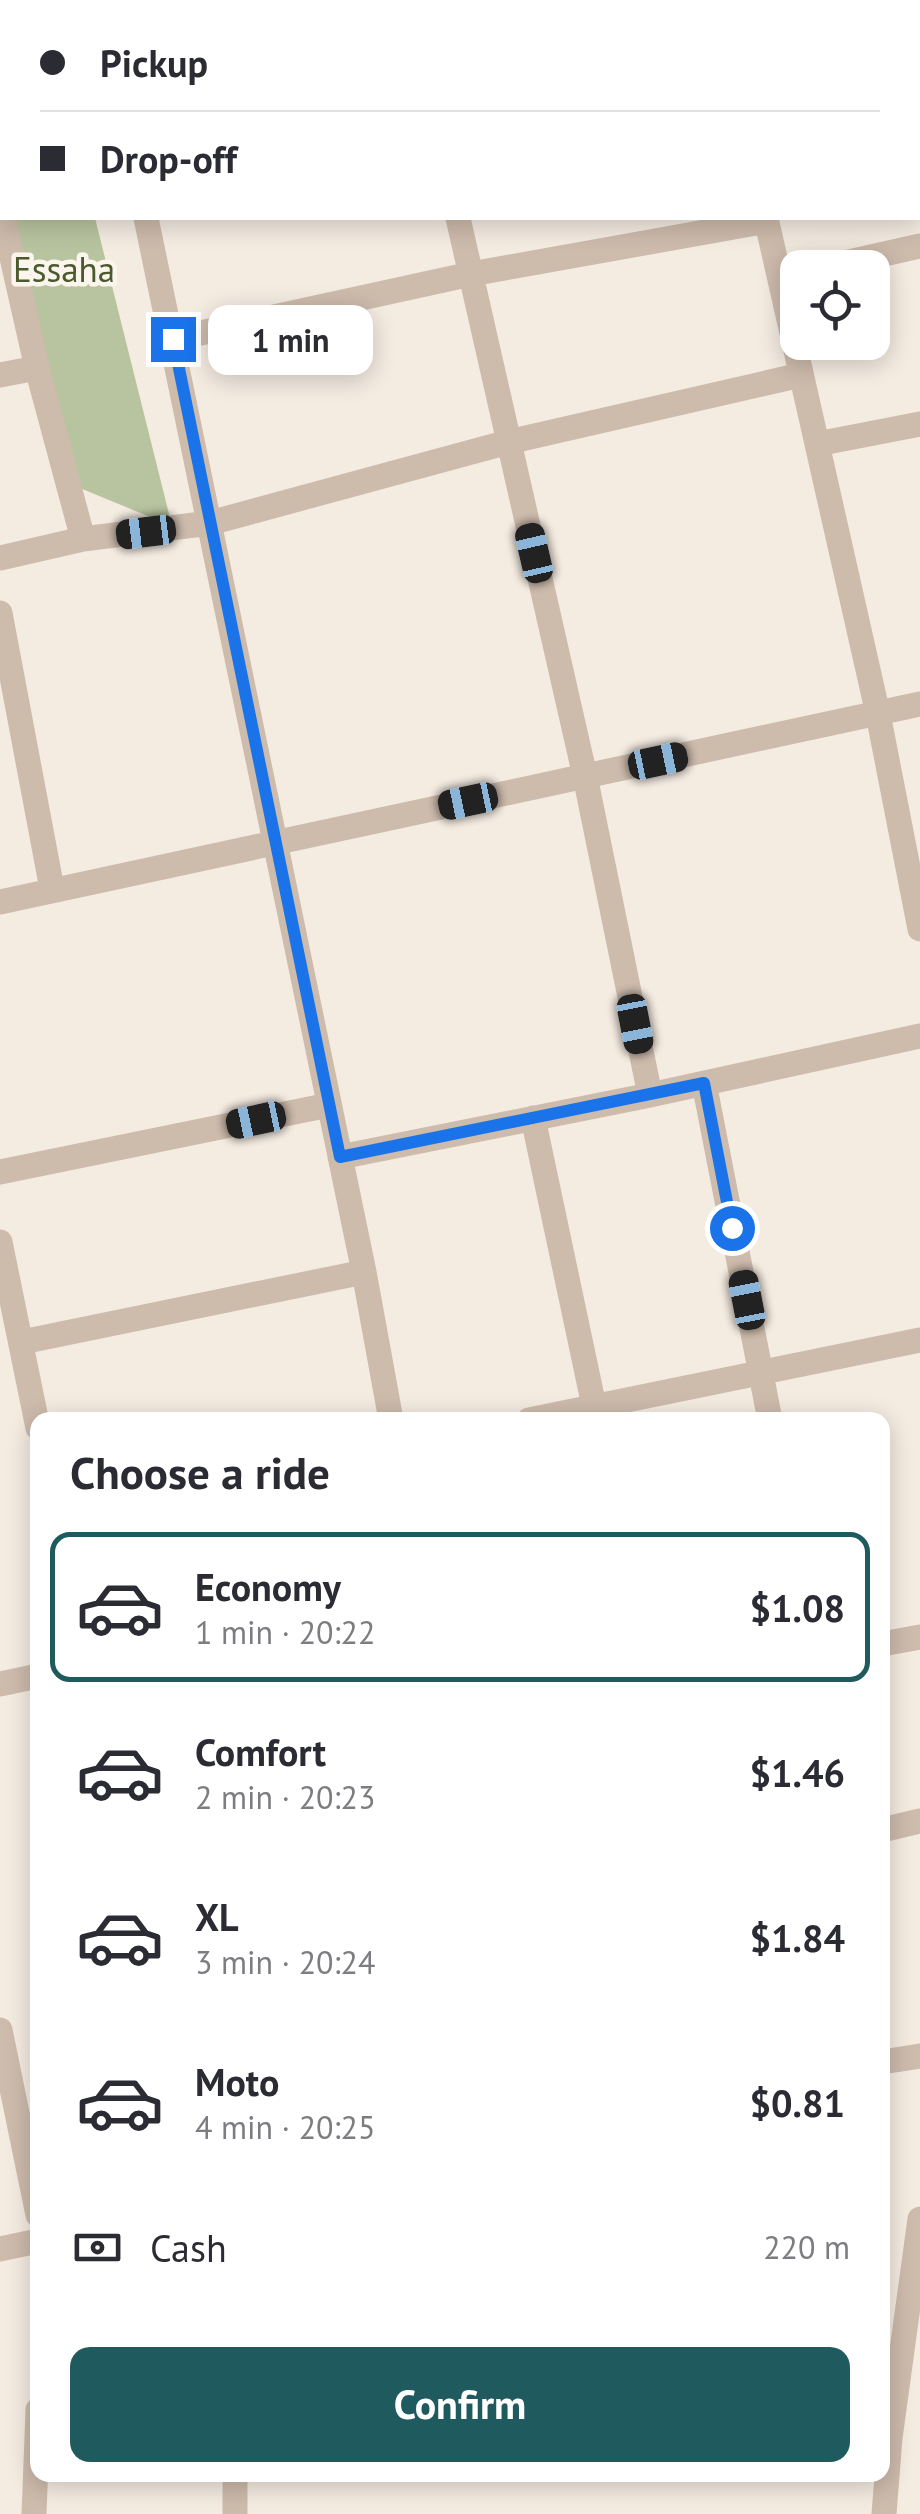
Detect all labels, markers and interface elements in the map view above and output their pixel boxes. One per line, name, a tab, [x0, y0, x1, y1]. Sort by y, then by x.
text: Pickup	[100, 38, 208, 87]
text: Drop-off	[100, 134, 237, 183]
park label: Essaha	[13, 246, 115, 292]
map controls	[780, 250, 890, 360]
button: locate	[780, 250, 890, 360]
callout: 1 min	[208, 304, 373, 374]
route end	[151, 317, 196, 362]
text: 1 min	[251, 319, 330, 361]
car	[114, 513, 178, 551]
car	[513, 520, 555, 586]
car	[626, 740, 690, 782]
car	[436, 780, 500, 822]
car	[615, 992, 655, 1056]
car	[224, 1099, 288, 1141]
route start	[710, 1206, 755, 1251]
car	[727, 1268, 767, 1332]
text: Choose a ride	[70, 1443, 330, 1501]
icon: car	[75, 1562, 165, 1652]
text: Economy	[195, 1562, 341, 1611]
text: $1.08	[749, 1583, 845, 1632]
text: 1 min · 20:22	[195, 1611, 375, 1653]
icon: car	[75, 1727, 165, 1817]
text: Comfort	[195, 1727, 326, 1776]
text: $1.46	[749, 1748, 845, 1797]
text: 2 min · 20:23	[195, 1776, 375, 1818]
icon: car	[75, 1892, 165, 1982]
text: XL	[195, 1892, 239, 1941]
text: $1.84	[749, 1913, 845, 1962]
text: 3 min · 20:24	[195, 1941, 375, 1983]
icon: car	[75, 2057, 165, 2147]
text: Moto	[195, 2057, 279, 2106]
text: $0.81	[749, 2078, 845, 2127]
text: 4 min · 20:25	[195, 2106, 375, 2148]
icon: cash	[70, 2220, 125, 2275]
text: Cash	[150, 2223, 227, 2272]
text: 220 m	[763, 2226, 850, 2268]
button: Confirm	[70, 2347, 850, 2462]

